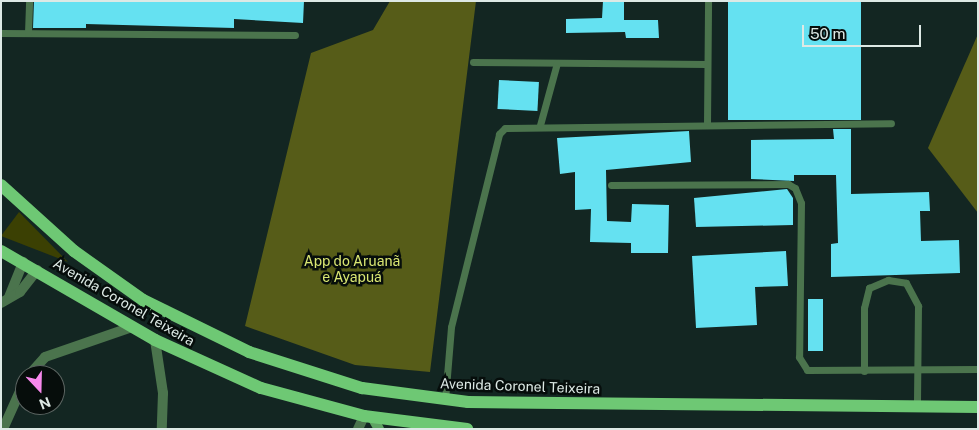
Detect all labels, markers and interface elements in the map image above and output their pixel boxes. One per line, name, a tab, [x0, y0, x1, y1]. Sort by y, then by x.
scale bar	[804, 15, 923, 47]
text: 50 m	[810, 25, 845, 42]
park label: App do Aruanã e Ayapuá	[304, 253, 400, 286]
street label: Avenida Coronel Teixeira	[50, 255, 198, 349]
north arrow	[15, 365, 65, 415]
street label: Avenida Coronel Teixeira	[440, 375, 600, 397]
text: N	[37, 394, 53, 412]

